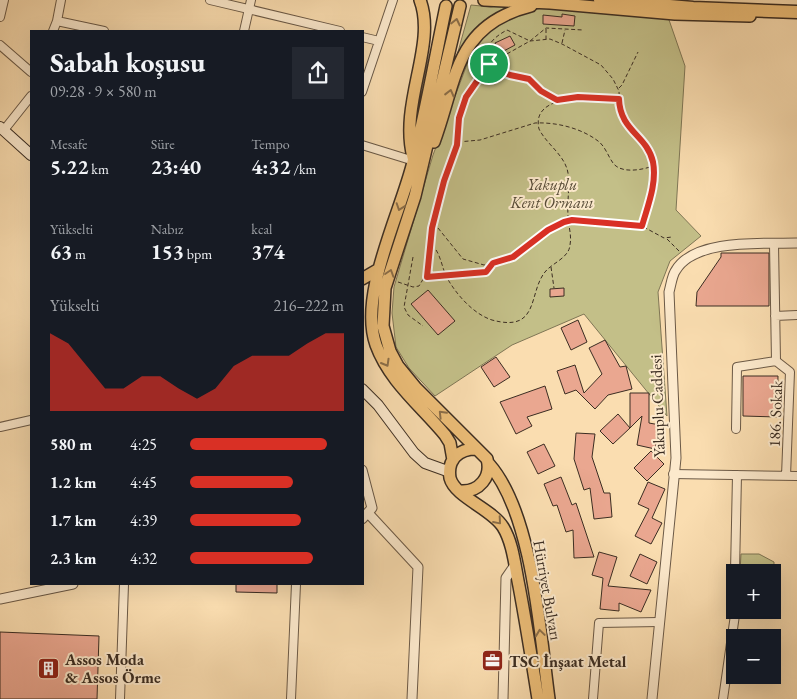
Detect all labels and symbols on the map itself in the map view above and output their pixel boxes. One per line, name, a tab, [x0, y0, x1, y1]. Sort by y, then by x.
one-way arrow	[450, 17, 461, 26]
pin	[468, 43, 510, 85]
one-way arrow	[444, 88, 455, 97]
park label: Yakuplu Kent Ormanı	[509, 174, 594, 213]
one-way arrow	[396, 203, 406, 211]
one-way arrow	[384, 269, 394, 278]
street label: Yakuplu Caddesi	[645, 354, 670, 458]
one-way arrow	[379, 358, 389, 367]
street label: 186. Sokak	[764, 380, 787, 448]
one-way arrow	[439, 411, 448, 420]
one-way arrow	[492, 516, 501, 525]
street label: Hürriyet Bulvarı	[528, 538, 567, 642]
one-way arrow	[535, 629, 545, 638]
place label: Assos Moda & Assos Örme	[64, 649, 161, 688]
office icon: TSC İnşaat Metal	[481, 649, 505, 673]
place label: TSC İnşaat Metal	[509, 651, 627, 672]
building icon: Assos Moda & Assos Örme	[37, 656, 61, 680]

